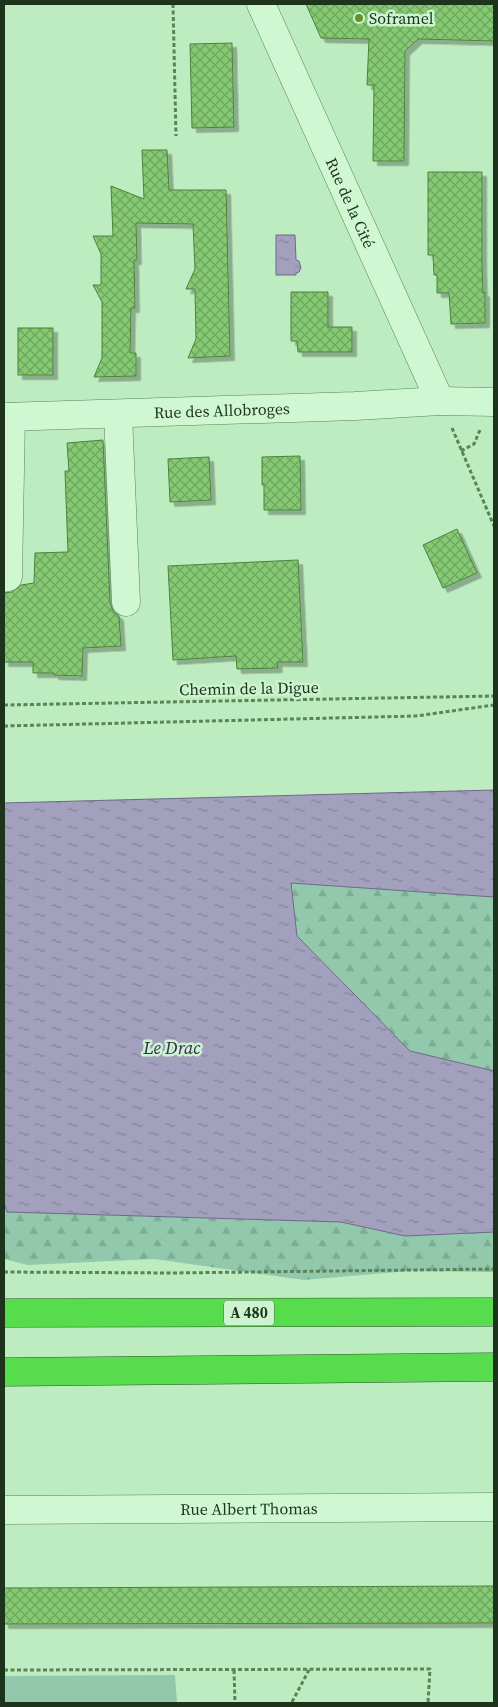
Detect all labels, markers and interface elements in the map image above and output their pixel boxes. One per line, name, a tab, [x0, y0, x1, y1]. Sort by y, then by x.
place label: Soframel	[369, 7, 434, 29]
marker: Soframel	[353, 12, 365, 24]
street label: Rue de la Cité	[321, 154, 381, 252]
street label: Rue des Allobroges	[154, 397, 290, 423]
street label: Chemin de la Digue	[179, 676, 319, 700]
water label: Le Drac	[142, 1035, 201, 1060]
road number: A 480	[224, 1300, 274, 1326]
street label: Rue Albert Thomas	[180, 1497, 318, 1520]

